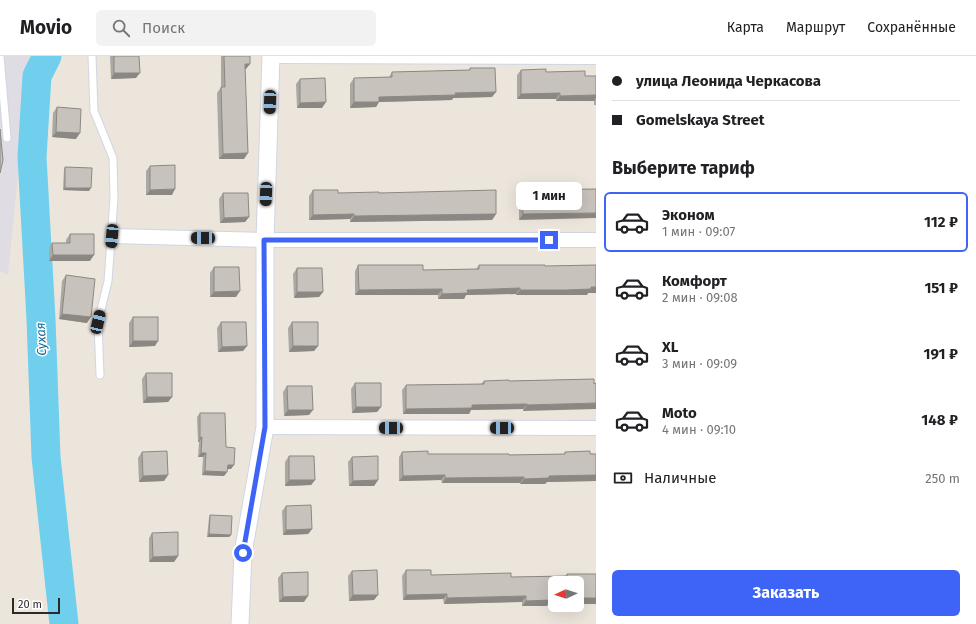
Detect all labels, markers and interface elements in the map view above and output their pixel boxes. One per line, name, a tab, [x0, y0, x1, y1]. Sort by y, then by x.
search box	[96, 10, 376, 46]
text: Movio	[20, 16, 72, 39]
icon: search	[110, 17, 132, 39]
text: Поиск	[142, 19, 185, 37]
text: Карта	[727, 19, 764, 36]
text: Маршрут	[786, 19, 845, 36]
text: Сохранённые	[867, 19, 956, 36]
text: улица Леонида Черкасова	[636, 72, 821, 90]
car	[264, 90, 276, 114]
text: Gomelskaya Street	[636, 111, 765, 129]
text: Выберите тариф	[612, 157, 755, 179]
car	[260, 182, 272, 206]
callout: 1 мин	[516, 182, 582, 210]
text: 1 мин	[532, 188, 566, 203]
icon: car	[614, 204, 650, 240]
text: Эконом	[662, 206, 715, 224]
text: 112 ₽	[924, 213, 958, 231]
car	[105, 224, 119, 248]
text: 1 мин · 09:07	[662, 224, 735, 239]
route end	[540, 231, 558, 249]
car	[191, 232, 215, 244]
icon: car	[614, 270, 650, 306]
text: Комфорт	[662, 272, 727, 290]
text: 151 ₽	[924, 279, 958, 297]
text: 2 мин · 09:08	[662, 290, 738, 305]
car	[89, 309, 107, 335]
water label: Сухая	[33, 322, 49, 356]
icon: car	[614, 336, 650, 372]
text: XL	[662, 338, 678, 356]
text: 191 ₽	[923, 345, 958, 363]
text: 3 мин · 09:09	[662, 356, 737, 371]
icon: car	[614, 402, 650, 438]
text: Moto	[662, 404, 697, 422]
text: 148 ₽	[921, 411, 958, 429]
car	[379, 422, 403, 434]
car	[490, 422, 514, 434]
text: 4 мин · 09:10	[662, 422, 736, 437]
icon: cash	[612, 467, 634, 489]
text: Наличные	[644, 469, 716, 487]
text: 250 m	[925, 471, 960, 486]
route start	[234, 544, 252, 562]
button: Заказать	[612, 570, 960, 616]
north arrow	[548, 576, 584, 612]
map controls	[548, 576, 584, 612]
scale bar	[12, 596, 60, 615]
text: 20 m	[18, 598, 42, 611]

